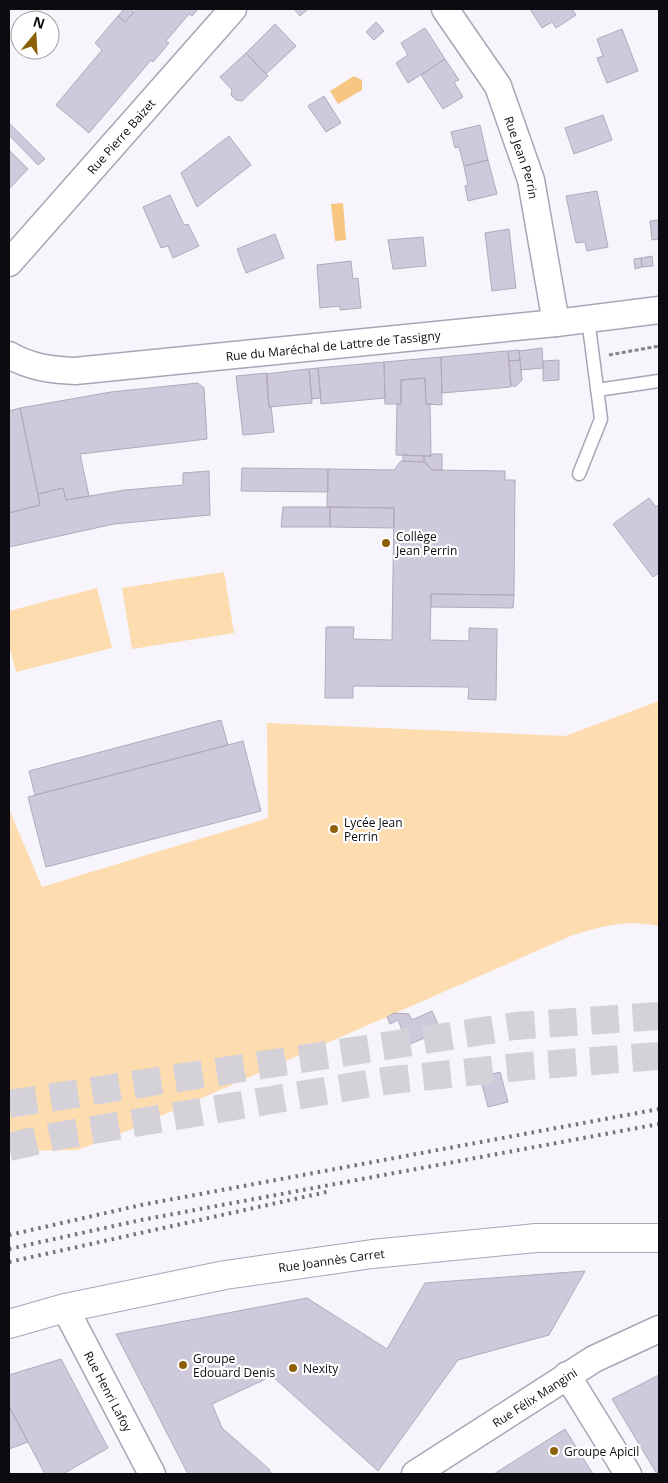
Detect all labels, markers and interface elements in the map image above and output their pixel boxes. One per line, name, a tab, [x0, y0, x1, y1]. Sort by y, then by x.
north arrow	[10, 10, 60, 60]
text: N	[31, 11, 48, 33]
street label: Rue Pierre Baizet	[83, 95, 159, 178]
street label: Rue Jean Perrin	[501, 114, 543, 200]
street label: Rue du Maréchal de Lattre de Tassigny	[225, 326, 442, 364]
place label: Collège Jean Perrin	[395, 528, 457, 559]
marker: Collège Jean Perrin	[380, 537, 392, 549]
place label: Lycée Jean Perrin	[344, 814, 403, 845]
marker: Lycée Jean Perrin	[328, 823, 340, 835]
street label: Rue Joannès Carret	[277, 1244, 385, 1276]
street label: Rue Henri Lafoy	[80, 1348, 137, 1435]
place label: Groupe Edouard Denis	[193, 1350, 275, 1381]
marker: Groupe Edouard Denis	[177, 1359, 189, 1371]
place label: Nexity	[303, 1360, 339, 1377]
marker: Nexity	[287, 1362, 299, 1374]
street label: Rue Félix Mangini	[489, 1364, 580, 1431]
place label: Groupe Apicil	[564, 1443, 639, 1460]
marker: Groupe Apicil	[548, 1445, 560, 1457]

